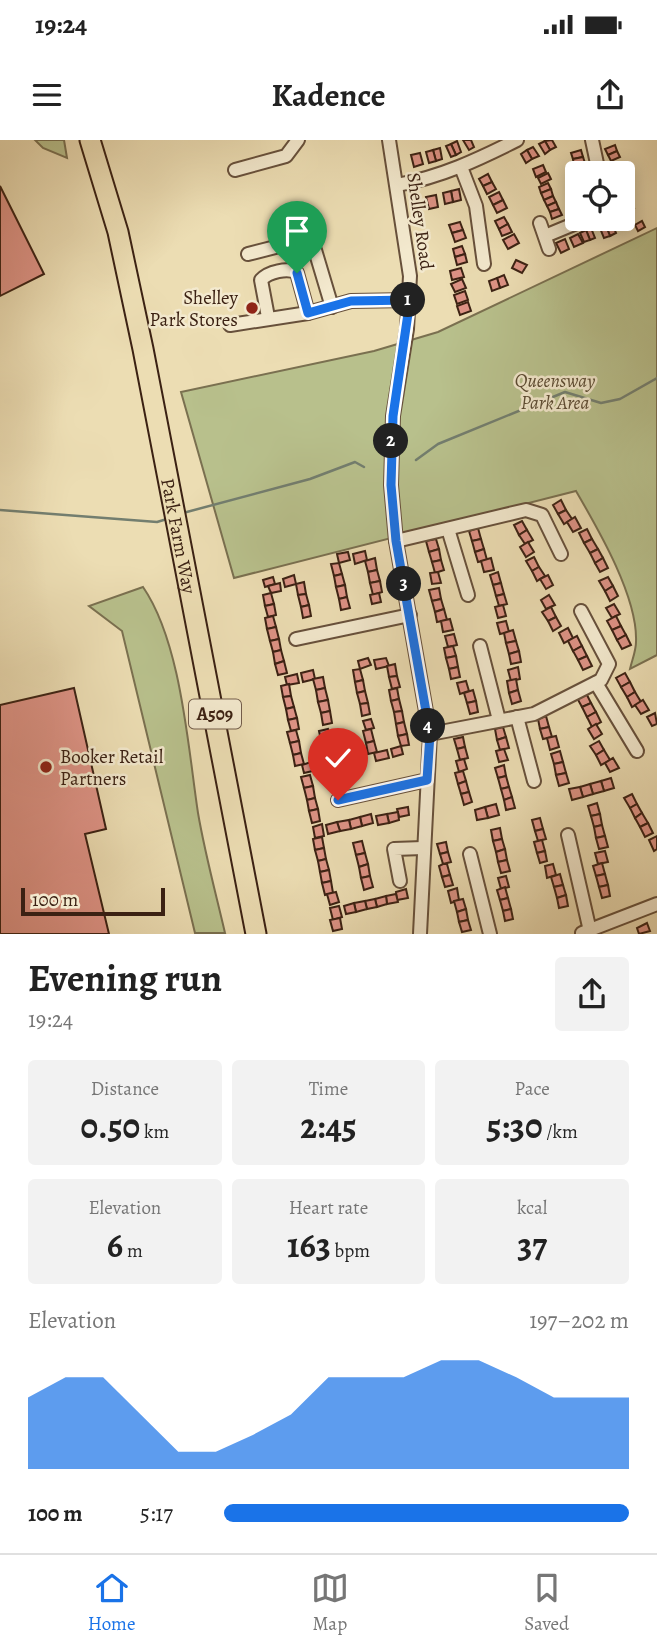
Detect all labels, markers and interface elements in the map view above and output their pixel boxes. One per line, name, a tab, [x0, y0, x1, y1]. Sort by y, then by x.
text: 19:24	[35, 7, 87, 42]
text: Kadence	[271, 73, 386, 117]
icon: menu	[28, 76, 66, 114]
icon: share	[591, 76, 629, 114]
map controls	[565, 161, 635, 231]
button: locate	[565, 161, 635, 231]
street label: Shelley Road	[400, 171, 440, 272]
pin	[267, 201, 327, 273]
icon: arrive	[278, 212, 316, 250]
pin: 1	[390, 282, 426, 318]
place label: Shelley Park Stores	[150, 285, 239, 333]
text: 1	[404, 286, 411, 312]
marker: Shelley Park Stores	[244, 300, 260, 316]
park label: Queensway Park Area	[515, 368, 596, 416]
pin: 2	[374, 424, 408, 458]
text: 2	[386, 427, 395, 453]
street label: Park Farm Way	[154, 476, 202, 596]
pin: 3	[386, 566, 422, 602]
text: 3	[399, 570, 408, 596]
road number: A509	[189, 700, 241, 728]
pin: 4	[410, 708, 446, 744]
text: 4	[423, 712, 432, 738]
pin	[308, 728, 368, 800]
icon: check	[319, 739, 357, 777]
place label: Booker Retail Partners	[60, 744, 164, 792]
marker: Booker Retail Partners	[38, 759, 54, 775]
scale bar	[21, 884, 164, 916]
text: 100 m	[32, 887, 78, 913]
text: Evening run	[28, 952, 222, 1004]
button: share	[555, 957, 629, 1031]
text: 19:24	[28, 1004, 73, 1035]
text: Distance	[91, 1076, 159, 1102]
text: Time	[309, 1076, 348, 1102]
text: Pace	[515, 1076, 550, 1102]
text: 0.50	[80, 1102, 140, 1150]
text: 2:45	[300, 1102, 357, 1150]
text: 5:30	[487, 1102, 543, 1150]
text: km	[140, 1119, 169, 1145]
text: /km	[543, 1119, 578, 1145]
text: Elevation	[88, 1195, 161, 1221]
text: Heart rate	[289, 1195, 368, 1221]
text: kcal	[517, 1195, 547, 1221]
text: 6	[107, 1221, 123, 1269]
text: 163	[287, 1221, 331, 1269]
text: 37	[517, 1221, 547, 1269]
text: m	[123, 1238, 143, 1264]
text: bpm	[331, 1238, 370, 1264]
text: Elevation	[28, 1305, 116, 1336]
text: 197–202 m	[529, 1305, 629, 1336]
text: 100 m	[28, 1498, 83, 1529]
text: 5:17	[140, 1498, 173, 1529]
tab: Home	[88, 1569, 135, 1637]
tab: Map	[311, 1569, 349, 1637]
tab: Saved	[524, 1569, 569, 1637]

